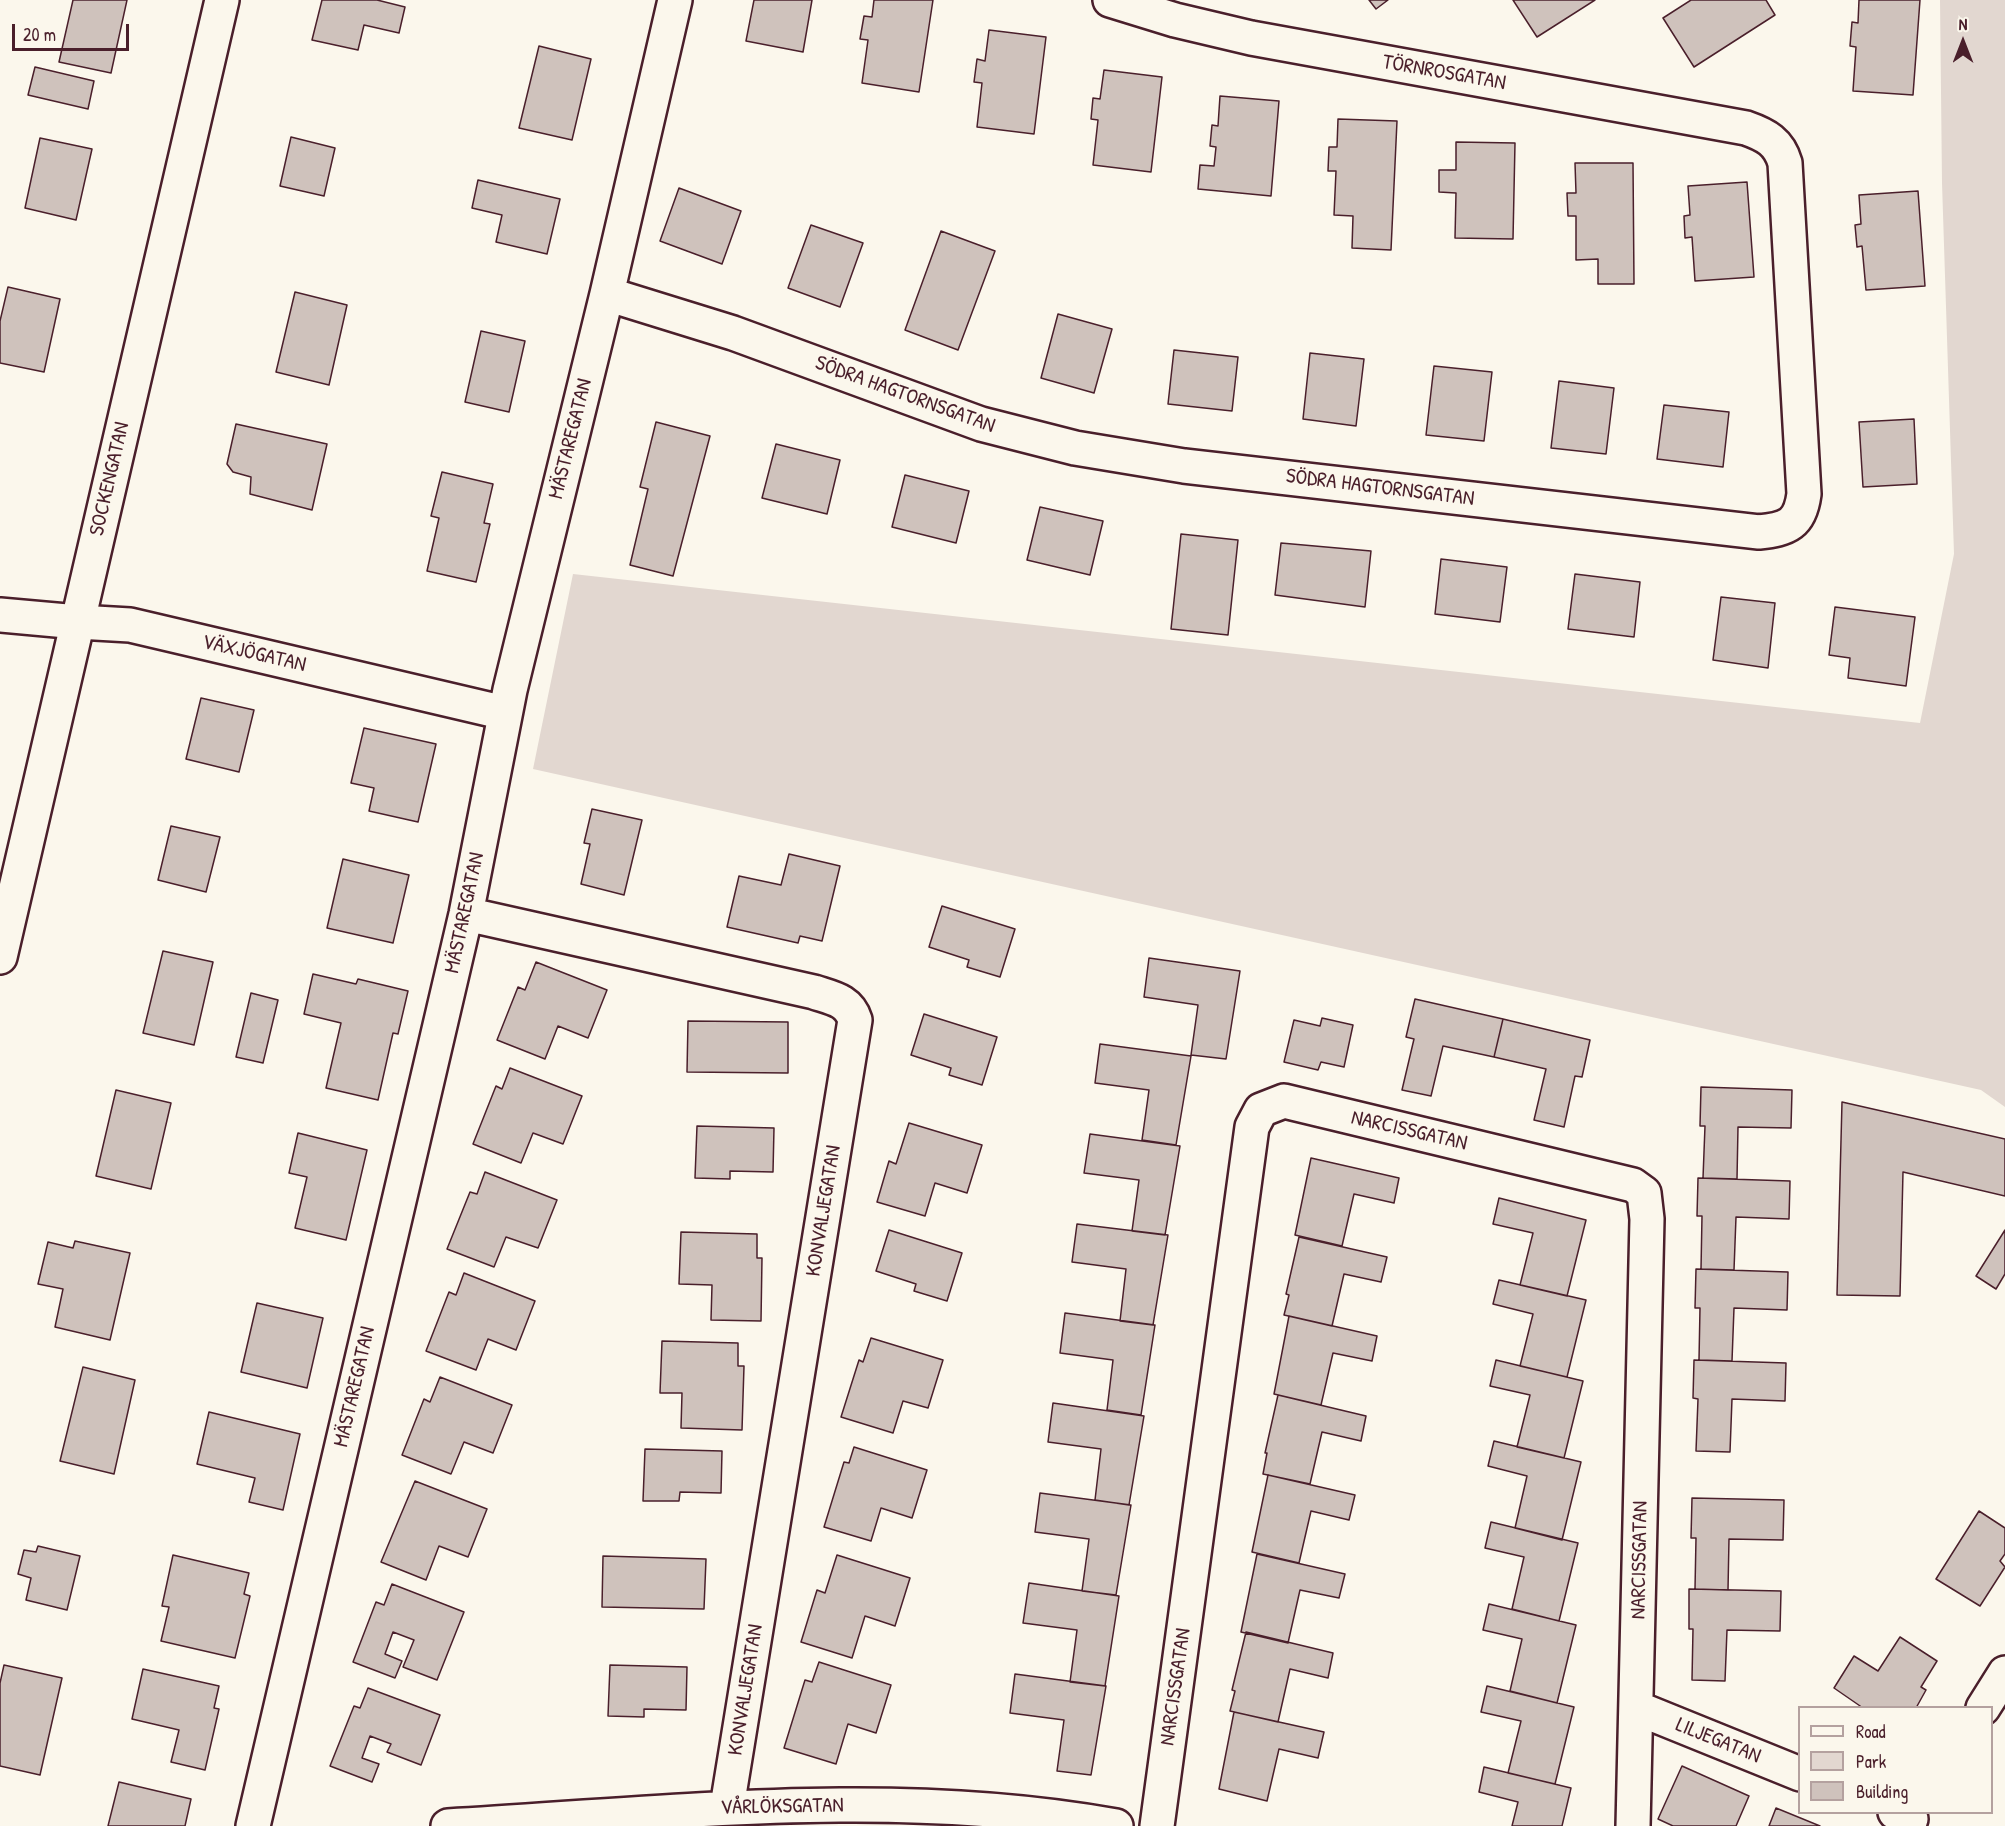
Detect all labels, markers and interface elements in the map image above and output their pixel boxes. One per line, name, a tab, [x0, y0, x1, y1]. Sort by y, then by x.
scale bar	[15, 12, 132, 50]
north arrow	[1933, 12, 1993, 72]
text: N	[1959, 13, 1967, 35]
text: 20 m	[23, 22, 56, 47]
street label: TÖRNROSGATAN	[1380, 50, 1508, 96]
street label: SÖDRA HAGTORNSGATAN	[812, 351, 998, 439]
street label: MÄSTAREGATAN	[544, 376, 598, 502]
street label: SOCKENGATAN	[85, 420, 135, 538]
street label: SÖDRA HAGTORNSGATAN	[1284, 464, 1476, 512]
street label: VÄXJÖGATAN	[200, 630, 308, 678]
street label: MÄSTAREGATAN	[440, 850, 490, 976]
street label: NARCISSGATAN	[1349, 1105, 1469, 1157]
street label: KONVALJEGATAN	[801, 1144, 847, 1278]
street label: MÄSTAREGATAN	[329, 1324, 381, 1450]
street label: NARCISSGATAN	[1626, 1501, 1654, 1619]
street label: KONVALJEGATAN	[723, 1623, 769, 1757]
street label: NARCISSGATAN	[1155, 1627, 1197, 1747]
legend	[1798, 1706, 1993, 1814]
street label: LILJEGATAN	[1672, 1713, 1764, 1769]
text: Road	[1856, 1719, 1886, 1744]
text: Park	[1856, 1749, 1886, 1774]
text: Building	[1856, 1779, 1908, 1804]
street label: VÅRLÖKSGATAN	[720, 1793, 844, 1821]

